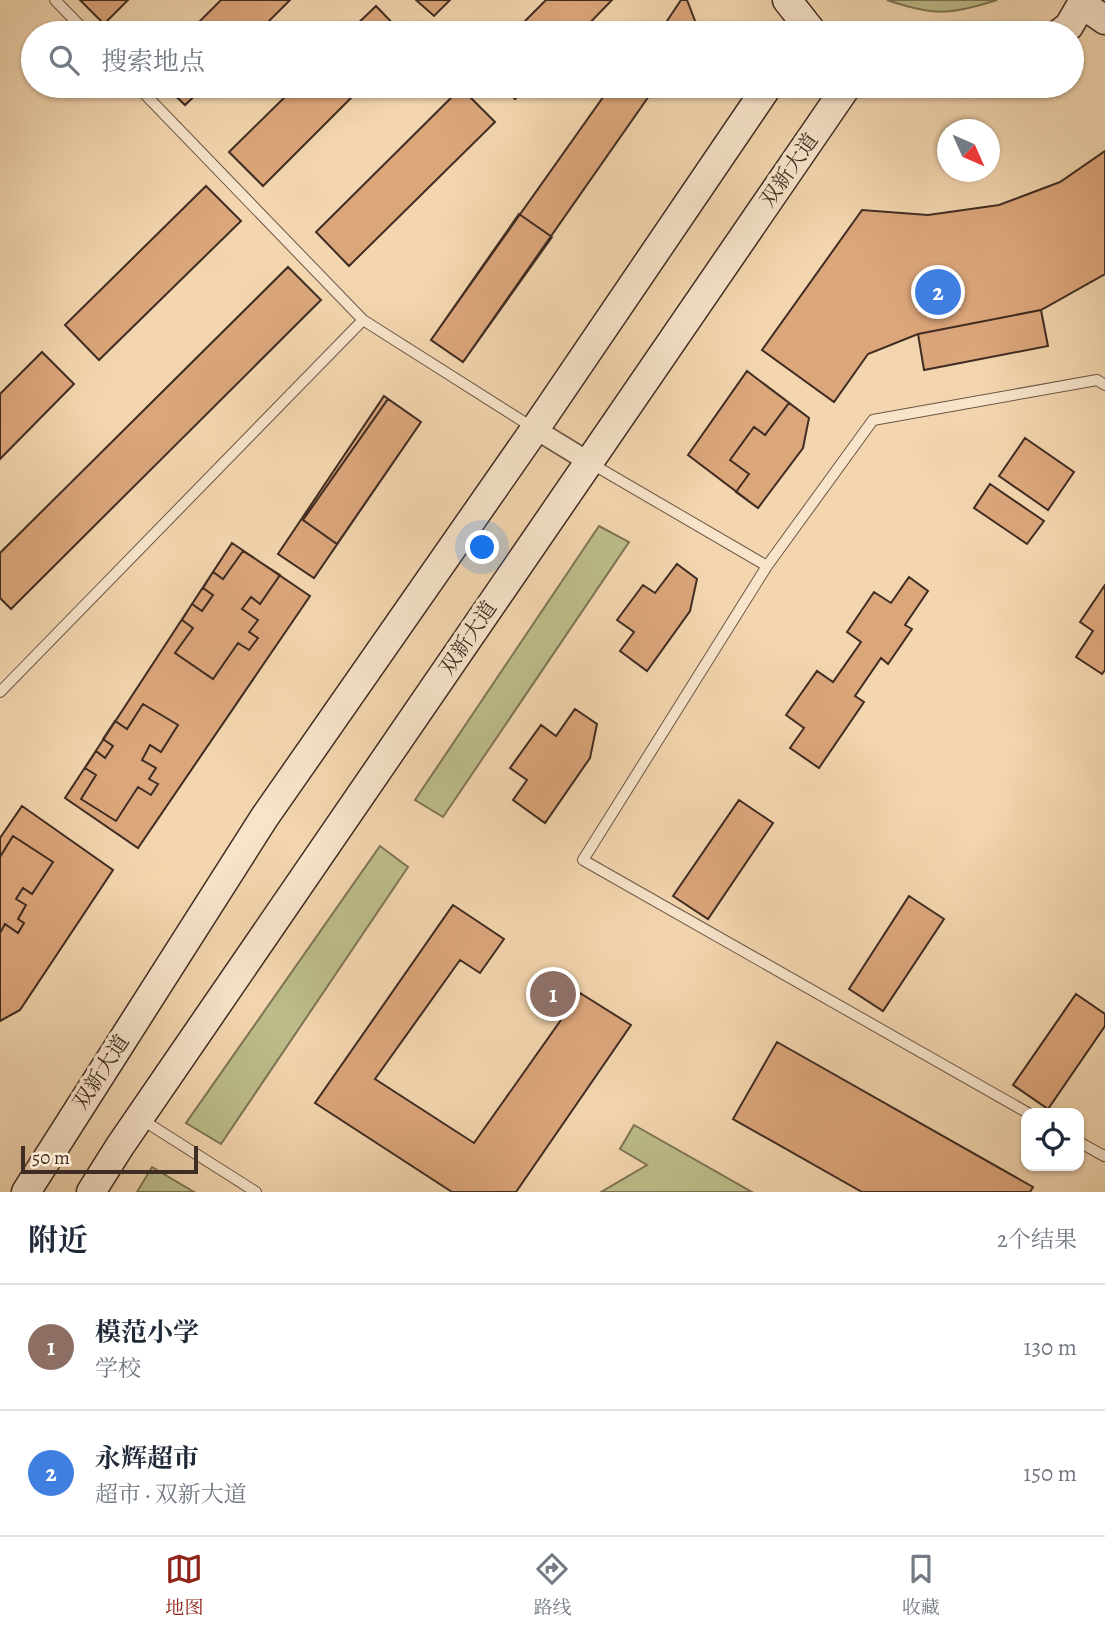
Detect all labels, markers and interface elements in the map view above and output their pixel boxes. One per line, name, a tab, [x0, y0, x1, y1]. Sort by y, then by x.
search box	[21, 21, 1084, 98]
icon: search	[45, 41, 83, 79]
text: 搜索地点	[101, 44, 205, 79]
north arrow	[937, 119, 1000, 182]
street label: 双新大道	[753, 128, 825, 212]
pin: 2	[915, 266, 961, 318]
your location	[465, 530, 499, 564]
street label: 双新大道	[433, 595, 503, 681]
pin: 1	[530, 968, 576, 1020]
street label: 双新大道	[66, 1029, 136, 1115]
map controls	[1021, 1108, 1084, 1171]
button: locate	[1021, 1108, 1084, 1171]
scale bar	[21, 1143, 198, 1175]
text: 50 m	[32, 1145, 70, 1171]
text: 附近	[28, 1220, 88, 1260]
text: 2个结果	[997, 1224, 1077, 1255]
text: 模范小学	[95, 1315, 199, 1350]
text: 1	[47, 1332, 55, 1363]
text: 130 m	[1024, 1332, 1077, 1363]
text: 学校	[95, 1353, 141, 1384]
text: 永辉超市	[95, 1441, 199, 1476]
text: 2	[45, 1458, 57, 1489]
text: 150 m	[1023, 1458, 1077, 1489]
text: 超市 · 双新大道	[95, 1479, 247, 1510]
tab: 地图	[165, 1550, 203, 1621]
tab: 路线	[533, 1550, 572, 1621]
tab: 收藏	[902, 1550, 940, 1621]

